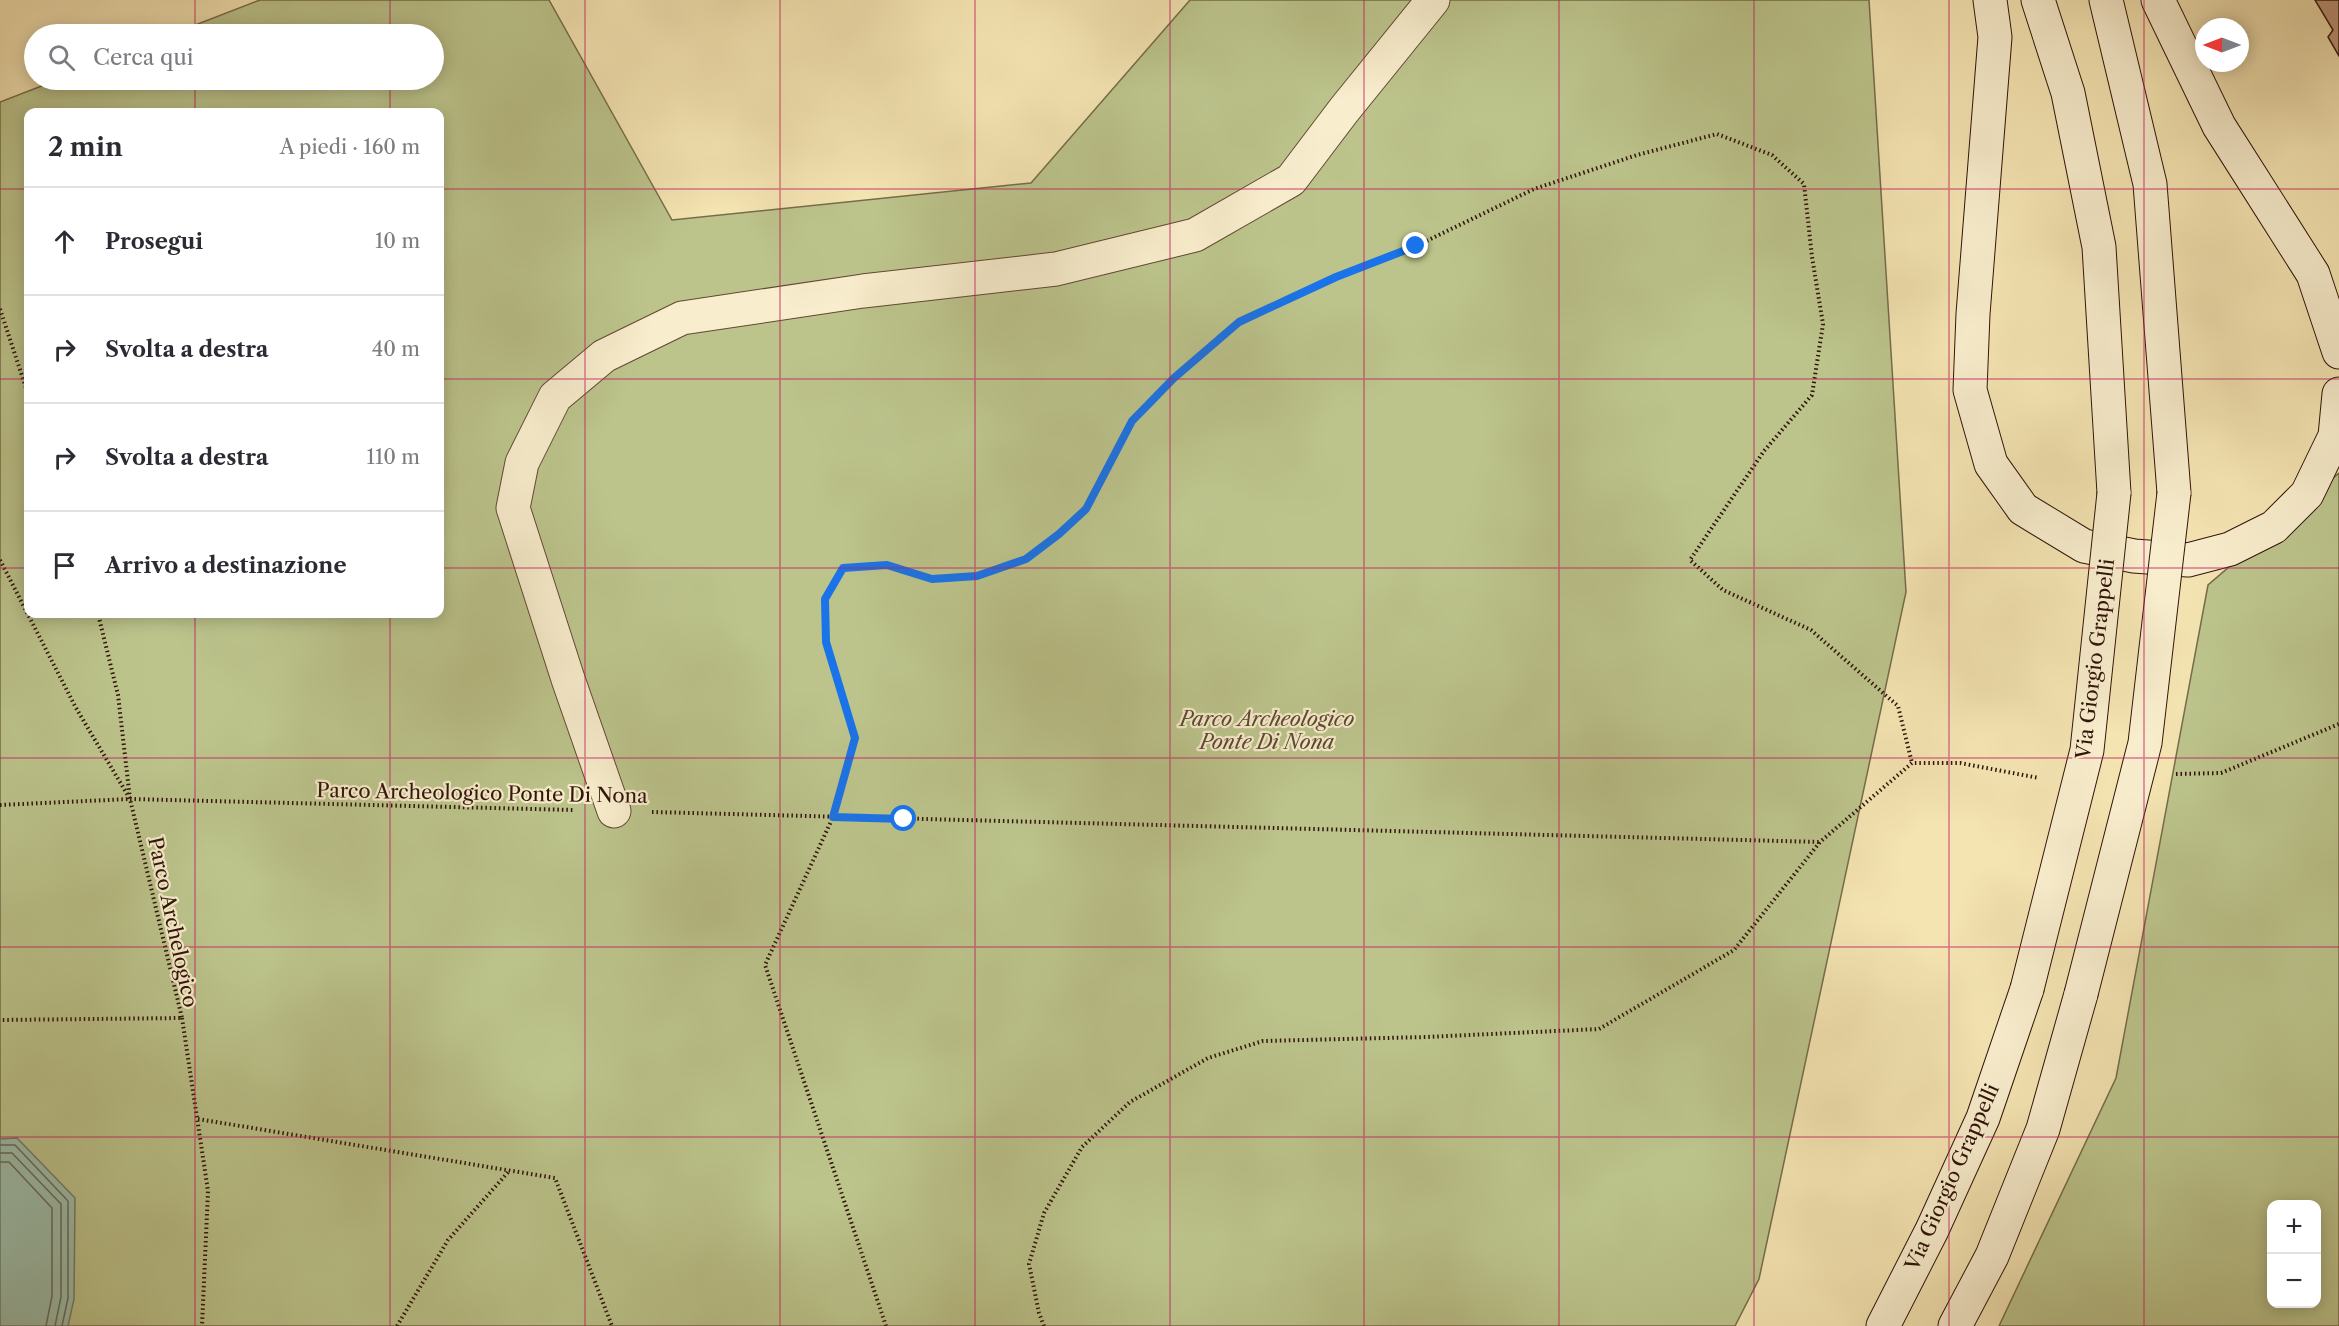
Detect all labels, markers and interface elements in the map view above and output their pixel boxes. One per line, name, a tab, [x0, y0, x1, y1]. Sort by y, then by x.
north arrow	[2195, 18, 2249, 72]
search box	[24, 24, 444, 90]
icon: search	[45, 41, 78, 74]
text: Cerca qui	[93, 44, 194, 71]
text: 2 min	[48, 131, 123, 163]
text: A piedi · 160 m	[280, 135, 420, 159]
icon: ahead	[48, 225, 81, 258]
text: Prosegui	[105, 228, 203, 255]
text: 10 m	[375, 229, 420, 253]
route end	[1402, 232, 1428, 258]
icon: right	[48, 333, 81, 366]
text: Svolta a destra	[105, 336, 268, 363]
text: 40 m	[372, 337, 420, 361]
icon: right	[48, 441, 81, 474]
text: Svolta a destra	[105, 444, 268, 471]
text: 110 m	[367, 445, 420, 469]
icon: arrive	[48, 549, 81, 582]
text: Arrivo a destinazione	[105, 552, 347, 579]
street label: Via Giorgio Grappelli	[2071, 557, 2119, 762]
park label: Parco Archeologico Ponte Di Nona	[1178, 707, 1354, 754]
street label: Parco Archeologico Ponte Di Nona	[316, 778, 648, 808]
route start	[890, 805, 916, 831]
street label: Parco Archelogico	[143, 835, 203, 1009]
street label: Via Giorgio Grappelli	[1900, 1080, 2004, 1275]
map controls	[2267, 1200, 2321, 1308]
button: +	[2267, 1200, 2321, 1254]
button: −	[2267, 1254, 2321, 1308]

